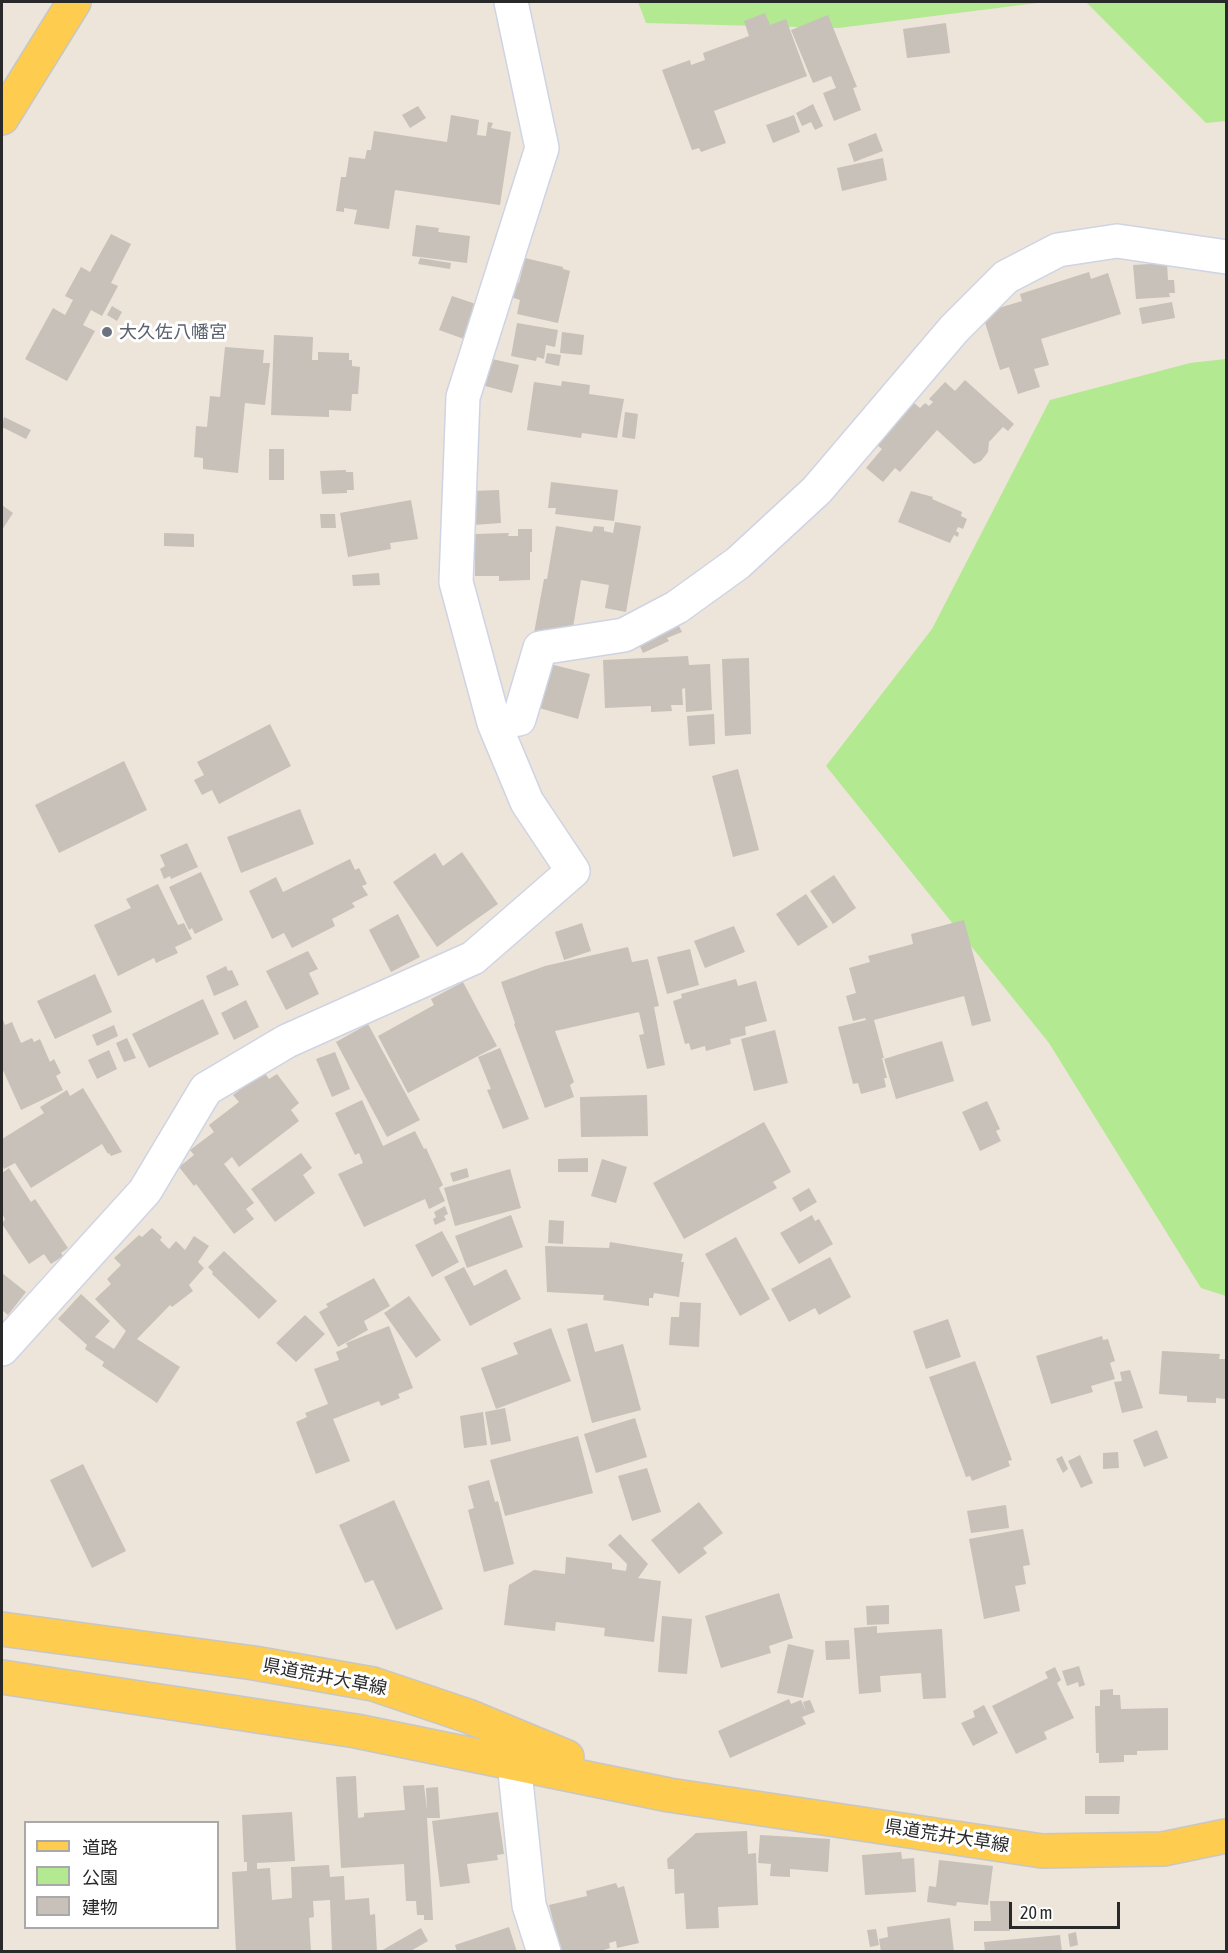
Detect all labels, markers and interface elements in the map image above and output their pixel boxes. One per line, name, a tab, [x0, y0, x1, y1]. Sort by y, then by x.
place label: 大久佐八幡宮	[119, 321, 227, 343]
marker: 大久佐八幡宮	[100, 325, 114, 339]
street label: 県道荒井大草線	[261, 1654, 389, 1700]
street label: 県道荒井大草線	[883, 1815, 1011, 1857]
legend	[24, 1821, 219, 1929]
text: 道路	[82, 1837, 118, 1858]
text: 公園	[82, 1867, 118, 1888]
scale bar	[1012, 1890, 1123, 1928]
text: 建物	[82, 1897, 118, 1918]
text: 20 m	[1020, 1902, 1052, 1923]

